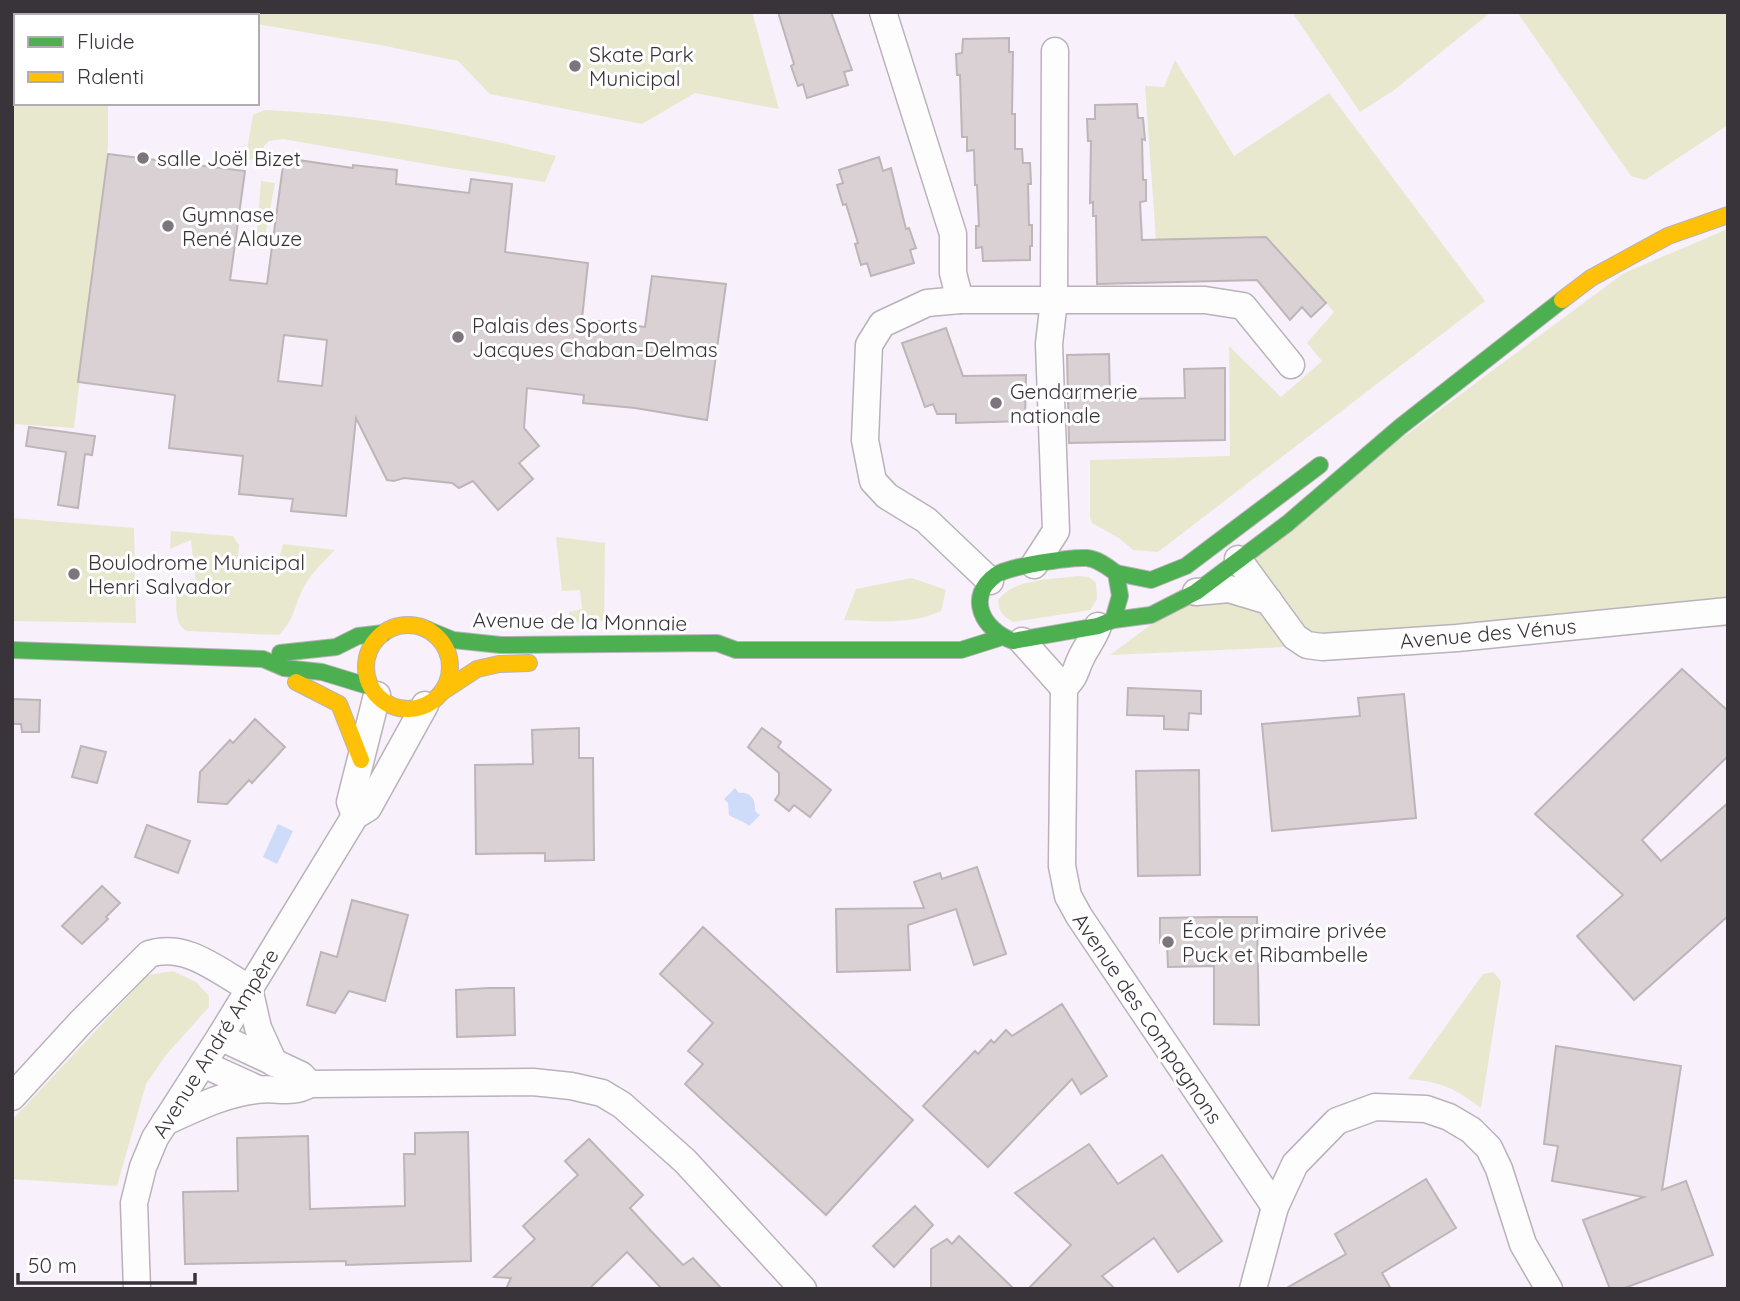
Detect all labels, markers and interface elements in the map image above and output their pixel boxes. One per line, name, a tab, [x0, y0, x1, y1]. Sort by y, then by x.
legend	[14, 14, 259, 105]
text: Fluide	[77, 28, 135, 54]
place label: Skate Park Municipal	[589, 41, 694, 91]
marker: Skate Park Municipal	[567, 58, 583, 74]
text: Ralenti	[77, 63, 144, 89]
place label: salle Joël Bizet	[157, 145, 301, 171]
marker: salle Joël Bizet	[135, 150, 151, 166]
place label: Gymnase René Alauze	[182, 201, 302, 251]
marker: Gymnase René Alauze	[160, 218, 176, 234]
place label: Palais des Sports Jacques Chaban-Delmas	[472, 312, 718, 362]
marker: Palais des Sports Jacques Chaban-Delmas	[450, 329, 466, 345]
place label: Gendarmerie nationale	[1010, 378, 1138, 428]
marker: Gendarmerie nationale	[988, 395, 1004, 411]
place label: Boulodrome Municipal Henri Salvador	[88, 549, 305, 599]
marker: Boulodrome Municipal Henri Salvador	[66, 566, 82, 582]
street label: Avenue de la Monnaie	[473, 606, 687, 636]
street label: Avenue des Vénus	[1399, 612, 1577, 654]
street label: Avenue des Compagnons	[1068, 908, 1228, 1128]
place label: École primaire privée Puck et Ribambelle	[1182, 917, 1387, 967]
marker: École primaire privée Puck et Ribambelle	[1160, 934, 1176, 950]
street label: Avenue André Ampère	[146, 944, 284, 1142]
scale bar	[18, 1242, 194, 1286]
text: 50 m	[28, 1252, 77, 1278]

